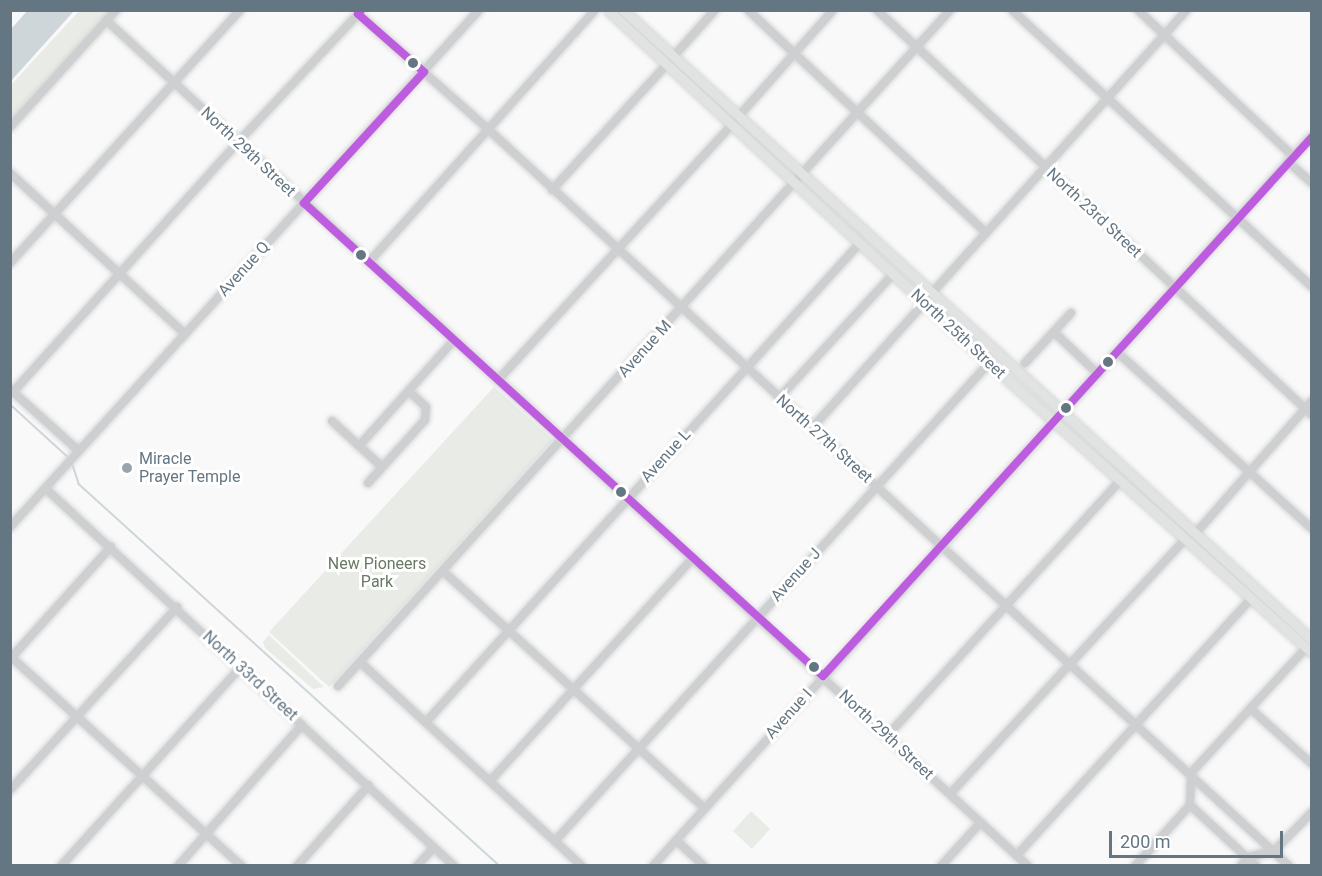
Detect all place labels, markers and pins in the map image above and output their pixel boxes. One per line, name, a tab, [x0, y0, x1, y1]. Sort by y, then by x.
unlabelled marker	[407, 57, 419, 69]
unlabelled marker	[355, 249, 367, 261]
unlabelled marker	[1102, 356, 1114, 368]
unlabelled marker	[1060, 402, 1072, 414]
place label: Miracle Prayer Temple	[139, 449, 241, 487]
marker: Miracle Prayer Temple	[120, 461, 134, 475]
unlabelled marker	[615, 486, 627, 498]
unlabelled marker	[808, 661, 820, 673]

